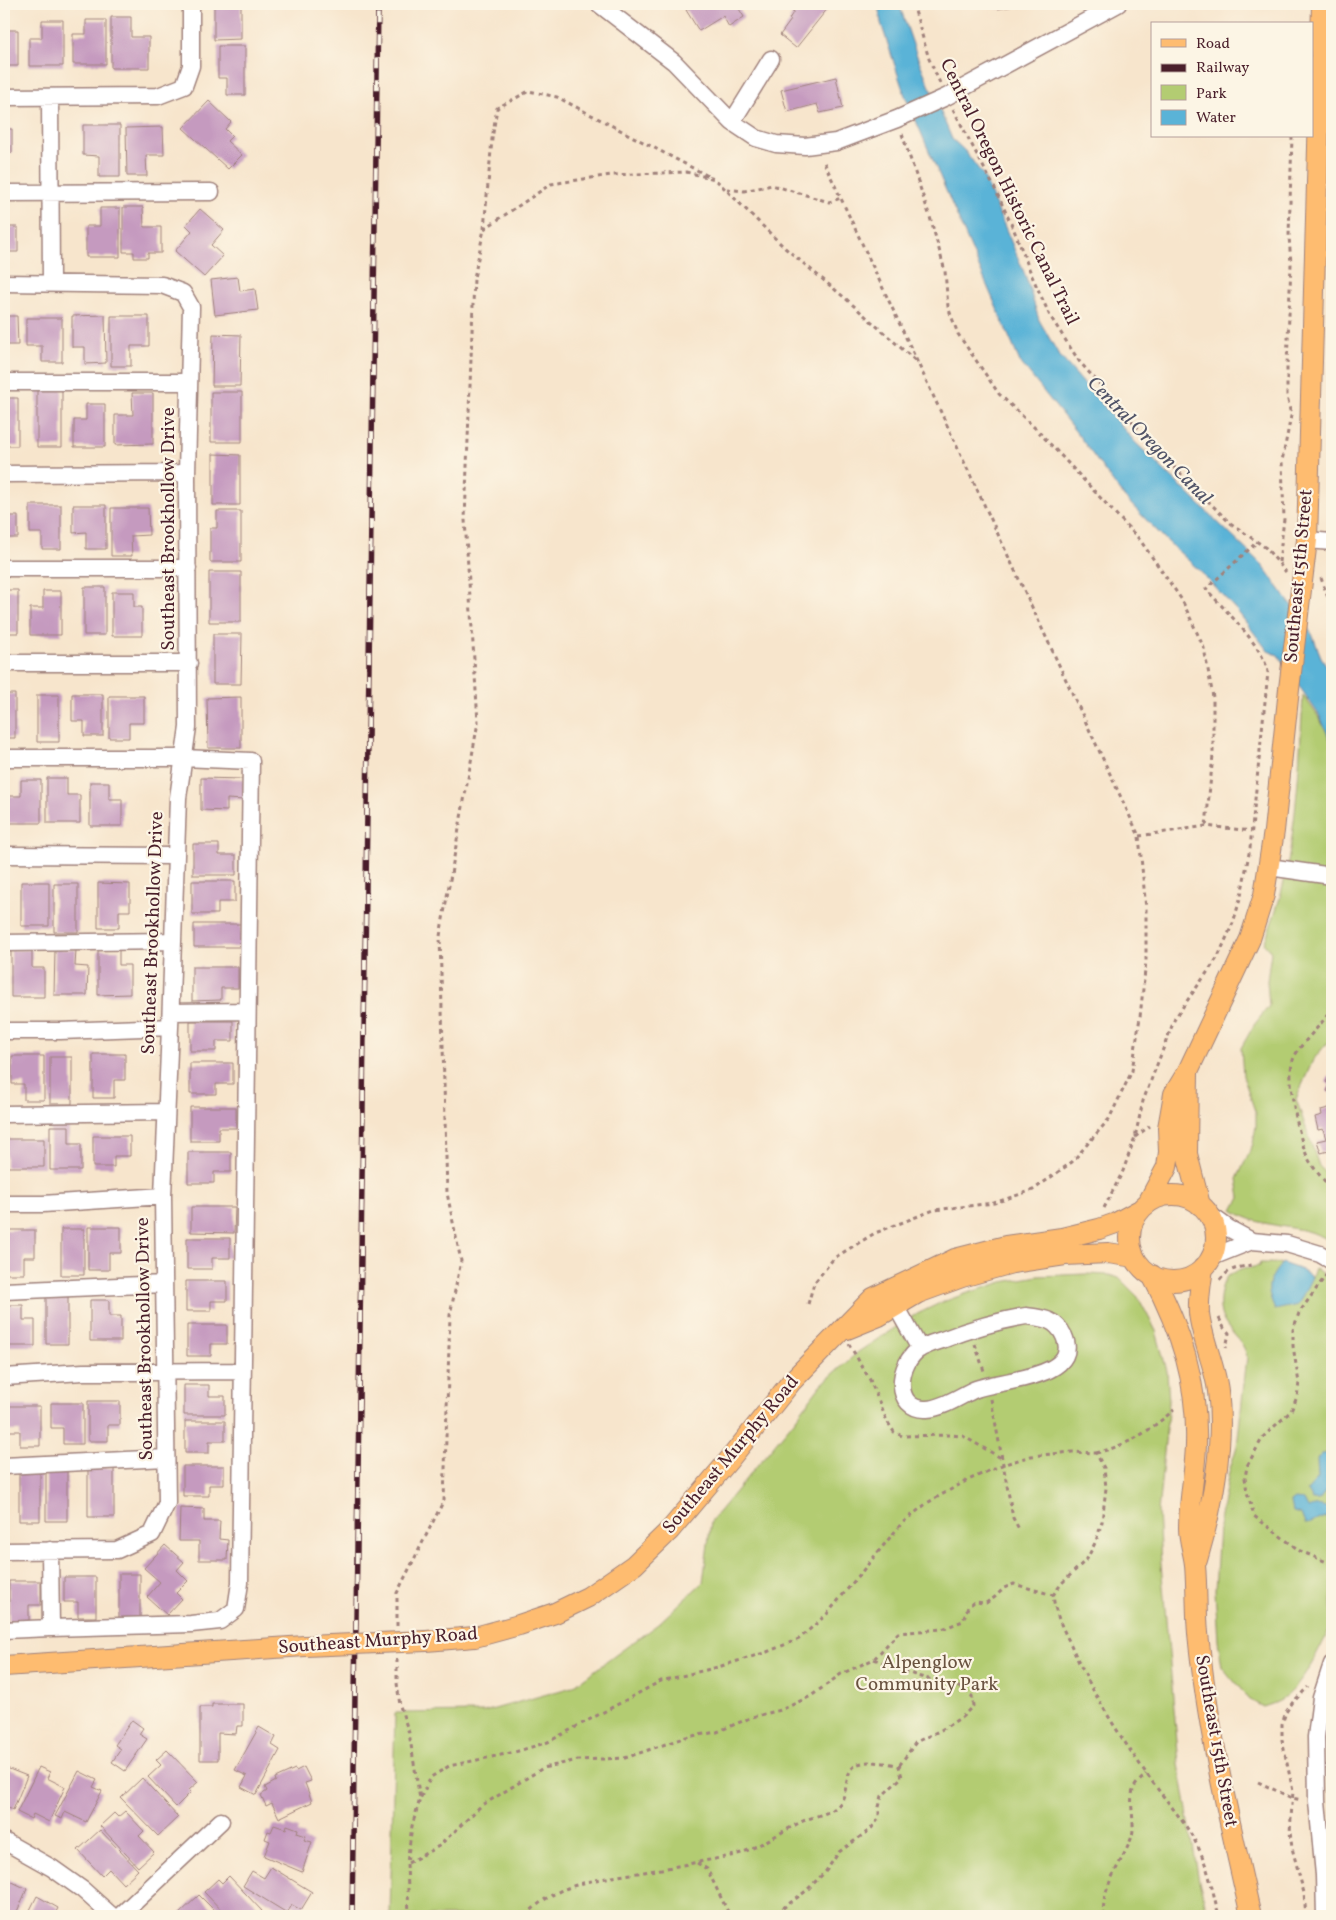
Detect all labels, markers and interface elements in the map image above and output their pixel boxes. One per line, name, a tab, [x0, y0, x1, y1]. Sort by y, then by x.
legend	[1151, 22, 1314, 138]
text: Road	[1196, 34, 1230, 55]
street label: Central Oregon Historic Canal Trail	[933, 54, 1085, 330]
text: Railway	[1196, 58, 1249, 79]
text: Park	[1196, 84, 1227, 105]
text: Water	[1196, 108, 1236, 129]
water label: Central Oregon Canal	[1080, 370, 1218, 512]
street label: Southeast Brookhollow Drive	[156, 407, 182, 651]
street label: Southeast 15th Street	[1278, 488, 1320, 664]
street label: Southeast Brookhollow Drive	[136, 811, 170, 1055]
street label: Southeast Brookhollow Drive	[130, 1217, 160, 1461]
street label: Southeast Murphy Road	[657, 1370, 805, 1540]
street label: Southeast Murphy Road	[277, 1621, 479, 1661]
park label: Alpenglow Community Park	[856, 1650, 998, 1698]
street label: Southeast 15th Street	[1188, 1653, 1244, 1829]

